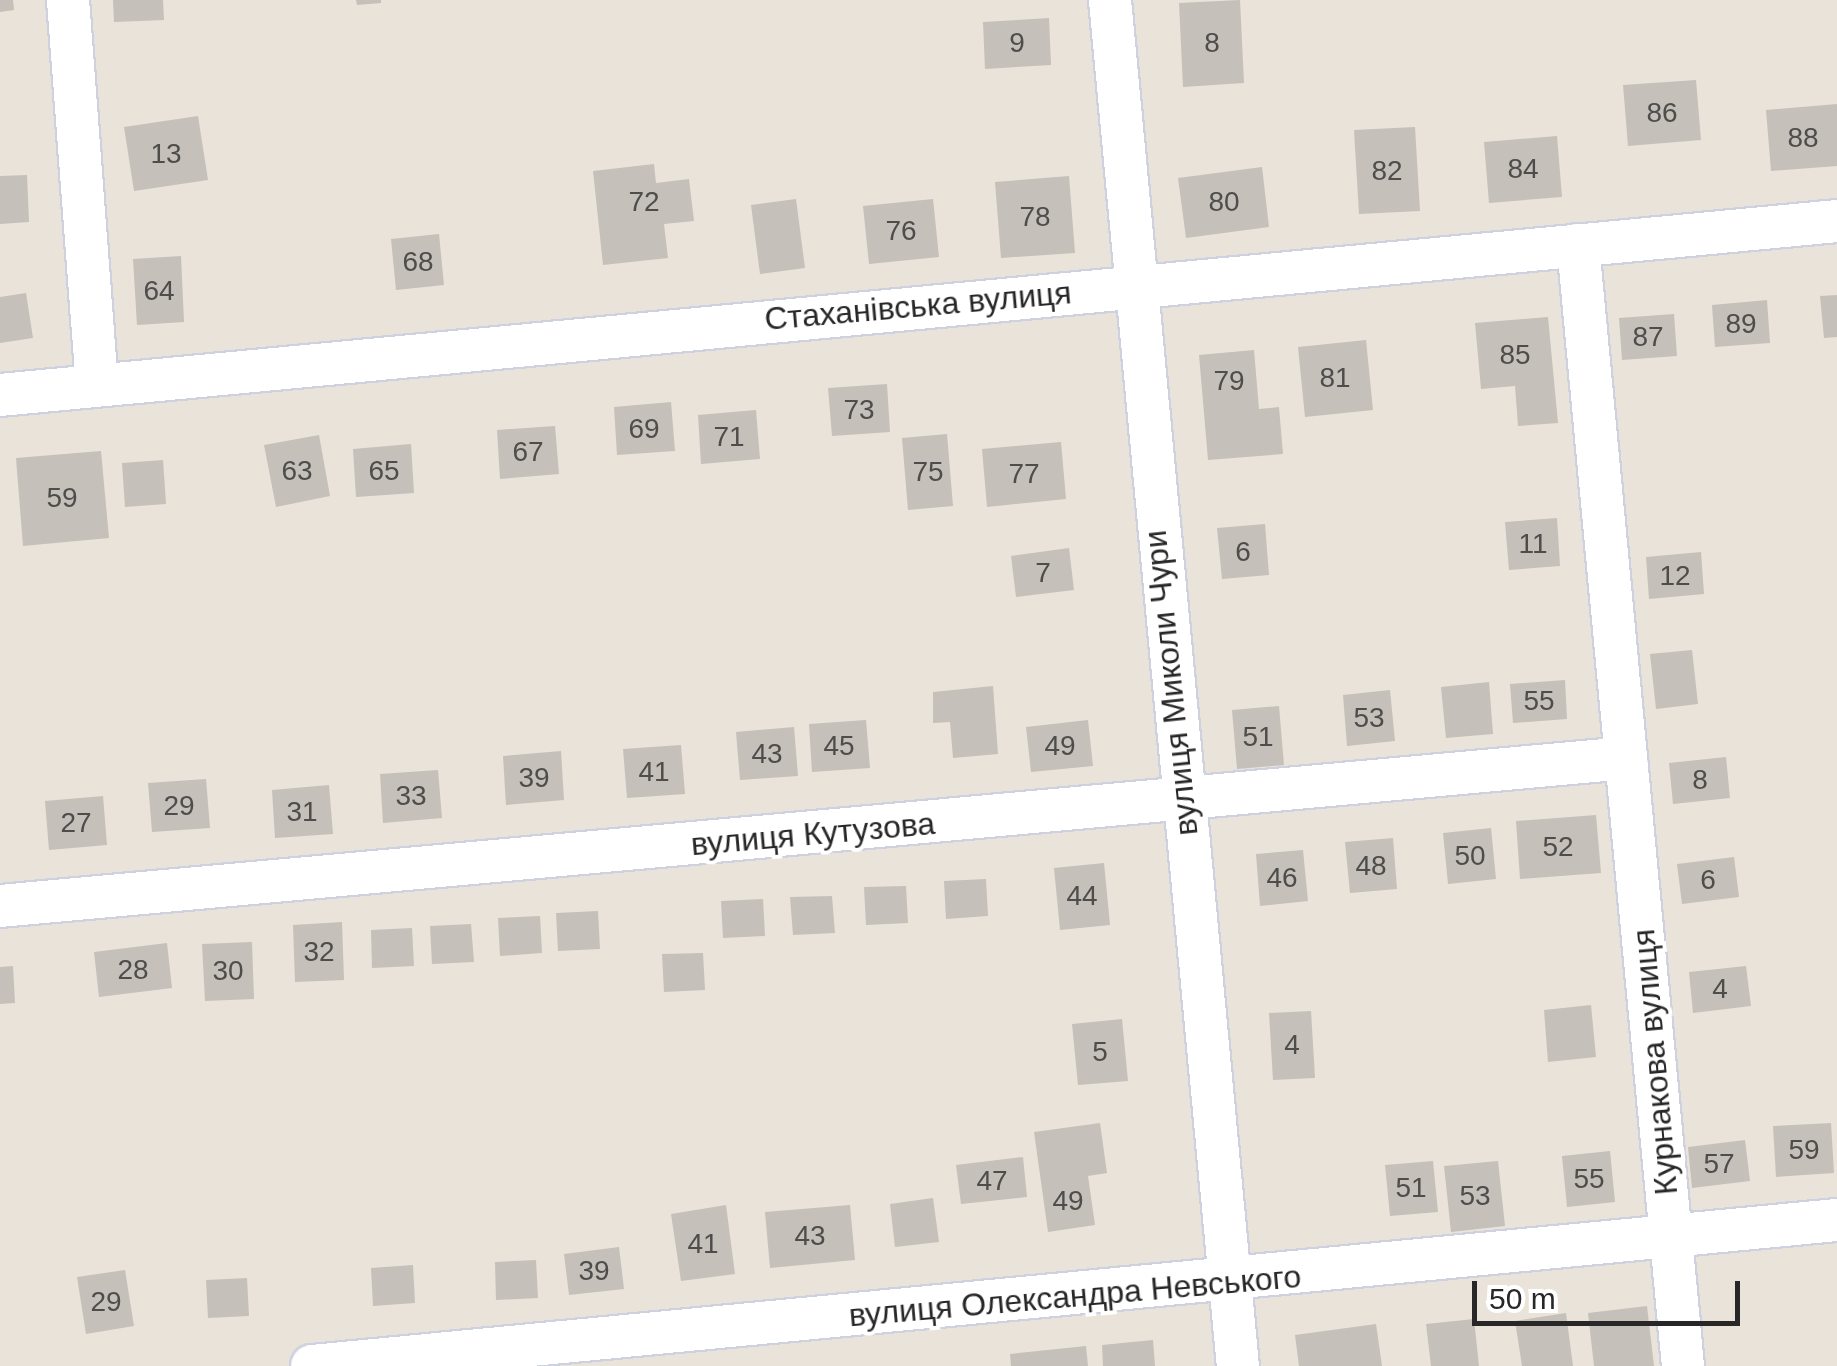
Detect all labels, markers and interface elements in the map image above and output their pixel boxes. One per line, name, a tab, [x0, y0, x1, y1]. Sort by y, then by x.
house number: 9	[1009, 26, 1025, 60]
house number: 8	[1204, 26, 1220, 60]
house number: 86	[1646, 96, 1678, 130]
house number: 88	[1787, 121, 1819, 155]
house number: 13	[150, 137, 182, 171]
house number: 84	[1507, 152, 1539, 186]
house number: 82	[1371, 154, 1403, 188]
house number: 72	[628, 185, 660, 219]
house number: 80	[1208, 185, 1240, 219]
house number: 78	[1019, 200, 1051, 234]
house number: 76	[885, 214, 917, 248]
house number: 68	[402, 245, 434, 279]
street label: Стаханівська вулиця	[763, 273, 1073, 339]
house number: 64	[143, 274, 175, 308]
house number: 89	[1725, 307, 1757, 341]
house number: 87	[1632, 320, 1664, 354]
house number: 85	[1499, 338, 1531, 372]
house number: 81	[1319, 361, 1351, 395]
house number: 79	[1213, 364, 1245, 398]
house number: 73	[843, 393, 875, 427]
house number: 69	[628, 412, 660, 446]
house number: 71	[713, 420, 745, 454]
house number: 67	[512, 435, 544, 469]
house number: 63	[281, 454, 313, 488]
house number: 65	[368, 454, 400, 488]
house number: 75	[912, 455, 944, 489]
house number: 77	[1008, 457, 1040, 491]
house number: 59	[46, 481, 78, 515]
house number: 11	[1518, 527, 1548, 561]
street label: вулиця Миколи Чури	[1136, 528, 1206, 838]
house number: 6	[1235, 535, 1251, 569]
house number: 7	[1035, 556, 1051, 590]
house number: 12	[1659, 559, 1691, 593]
house number: 55	[1523, 684, 1555, 718]
house number: 53	[1353, 701, 1385, 735]
house number: 51	[1242, 720, 1274, 754]
house number: 45	[823, 729, 855, 763]
house number: 49	[1044, 729, 1076, 763]
house number: 43	[751, 737, 783, 771]
house number: 41	[638, 755, 670, 789]
house number: 39	[518, 761, 550, 795]
house number: 8	[1692, 763, 1708, 797]
house number: 33	[395, 779, 427, 813]
house number: 29	[163, 789, 195, 823]
house number: 31	[286, 795, 318, 829]
street label: вулиця Кутузова	[689, 804, 937, 864]
house number: 27	[60, 806, 92, 840]
house number: 52	[1542, 830, 1574, 864]
house number: 50	[1454, 839, 1486, 873]
house number: 48	[1355, 849, 1387, 883]
house number: 46	[1266, 861, 1298, 895]
house number: 6	[1700, 863, 1716, 897]
house number: 44	[1066, 879, 1098, 913]
street label: Курнакова вулиця	[1624, 927, 1686, 1197]
house number: 32	[303, 935, 335, 969]
house number: 28	[117, 953, 149, 987]
house number: 30	[212, 954, 244, 988]
house number: 4	[1712, 972, 1728, 1006]
house number: 4	[1284, 1028, 1300, 1062]
house number: 5	[1092, 1035, 1108, 1069]
house number: 59	[1788, 1133, 1820, 1167]
house number: 57	[1703, 1147, 1735, 1181]
house number: 55	[1573, 1162, 1605, 1196]
house number: 47	[976, 1164, 1008, 1198]
house number: 51	[1395, 1171, 1427, 1205]
house number: 53	[1459, 1179, 1491, 1213]
house number: 49	[1052, 1184, 1084, 1218]
house number: 43	[794, 1219, 826, 1253]
house number: 41	[687, 1227, 719, 1261]
house number: 39	[578, 1254, 610, 1288]
street label: вулиця Олександра Невського	[847, 1257, 1303, 1335]
scale bar	[1477, 1261, 1744, 1323]
text: 50 m	[1489, 1282, 1556, 1315]
house number: 29	[90, 1285, 122, 1319]

